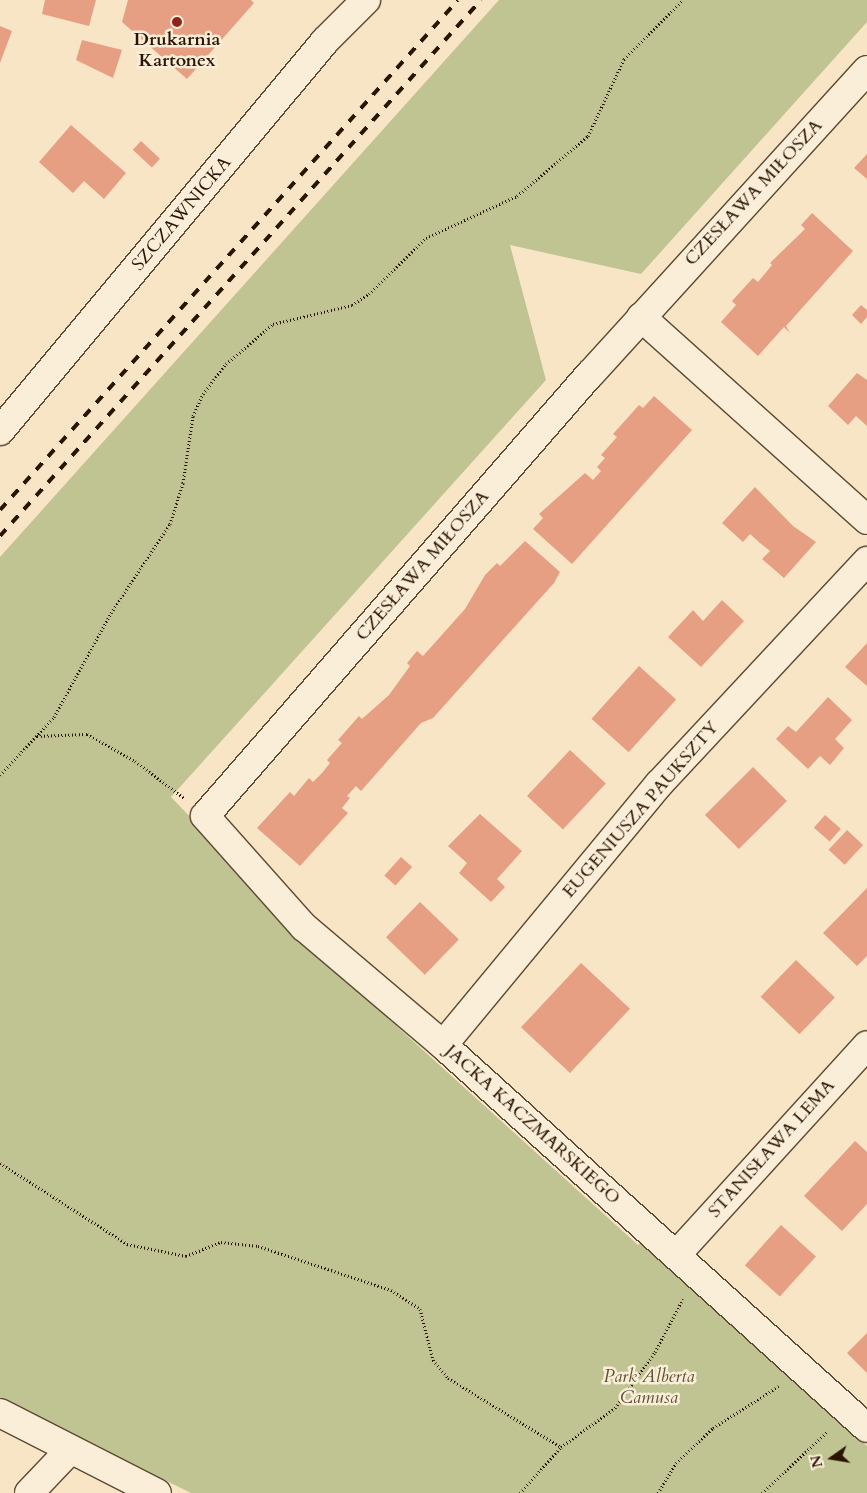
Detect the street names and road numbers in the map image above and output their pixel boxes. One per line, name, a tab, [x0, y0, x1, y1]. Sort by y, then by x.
street label: CZESŁAWA MIŁOSZA	[681, 115, 827, 271]
street label: SZCZAWNICKA	[128, 152, 236, 276]
street label: CZESŁAWA MIŁOSZA	[352, 486, 494, 646]
street label: EUGENIUSZA PAUKSZTY	[558, 717, 724, 903]
street label: JACKA KACZMARSKIEGO	[440, 1041, 624, 1209]
street label: STANISŁAWA LEMA	[704, 1075, 840, 1223]

